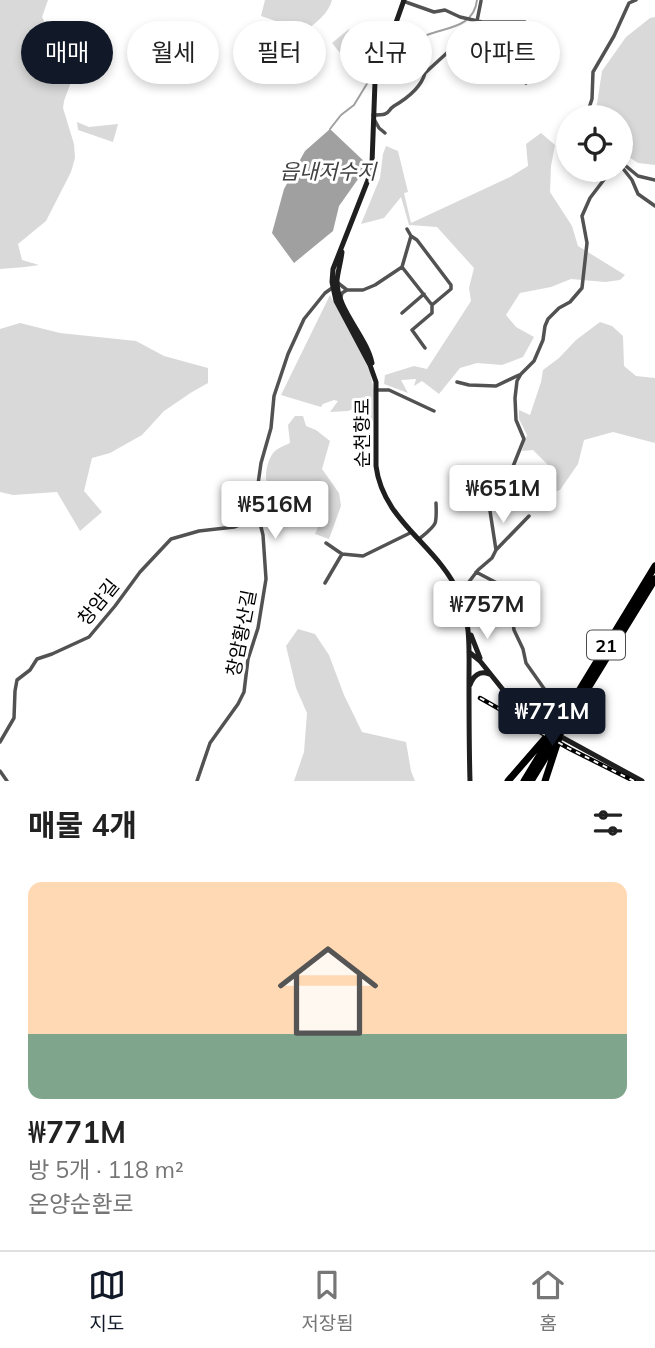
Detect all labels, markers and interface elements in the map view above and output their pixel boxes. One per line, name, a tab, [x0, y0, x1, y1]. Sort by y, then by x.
chip: 매매	[21, 21, 113, 84]
chip: 월세	[127, 21, 219, 84]
chip: 필터	[233, 21, 326, 84]
chip: 신규	[340, 21, 432, 84]
chip: 아파트	[446, 21, 560, 84]
map controls	[556, 105, 633, 182]
button: locate	[556, 105, 633, 182]
water label: 읍내저수지	[280, 158, 378, 184]
street label: 순천향로	[350, 398, 374, 468]
pin: ₩651M	[454, 466, 552, 525]
text: ₩651M	[465, 473, 541, 502]
pin: ₩516M	[226, 482, 324, 541]
text: ₩516M	[237, 489, 313, 518]
street label: 창암길	[72, 574, 124, 630]
pin: ₩757M	[438, 582, 536, 641]
street label: 창암황산길	[221, 588, 261, 678]
text: ₩757M	[449, 589, 525, 618]
road number: 21	[587, 630, 625, 660]
pin: ₩771M	[503, 688, 601, 748]
text: ₩771M	[514, 696, 590, 725]
icon: filters	[589, 804, 627, 842]
text: 매물 4개	[28, 806, 137, 844]
icon: home	[265, 928, 391, 1054]
text: ₩771M	[28, 1113, 126, 1151]
text: 방 5개 · 118 m²	[28, 1155, 184, 1184]
text: 온양순환로	[28, 1189, 134, 1218]
tab: 지도	[88, 1266, 126, 1335]
tab: 저장됨	[301, 1266, 354, 1335]
tab: 홈	[529, 1266, 567, 1335]

